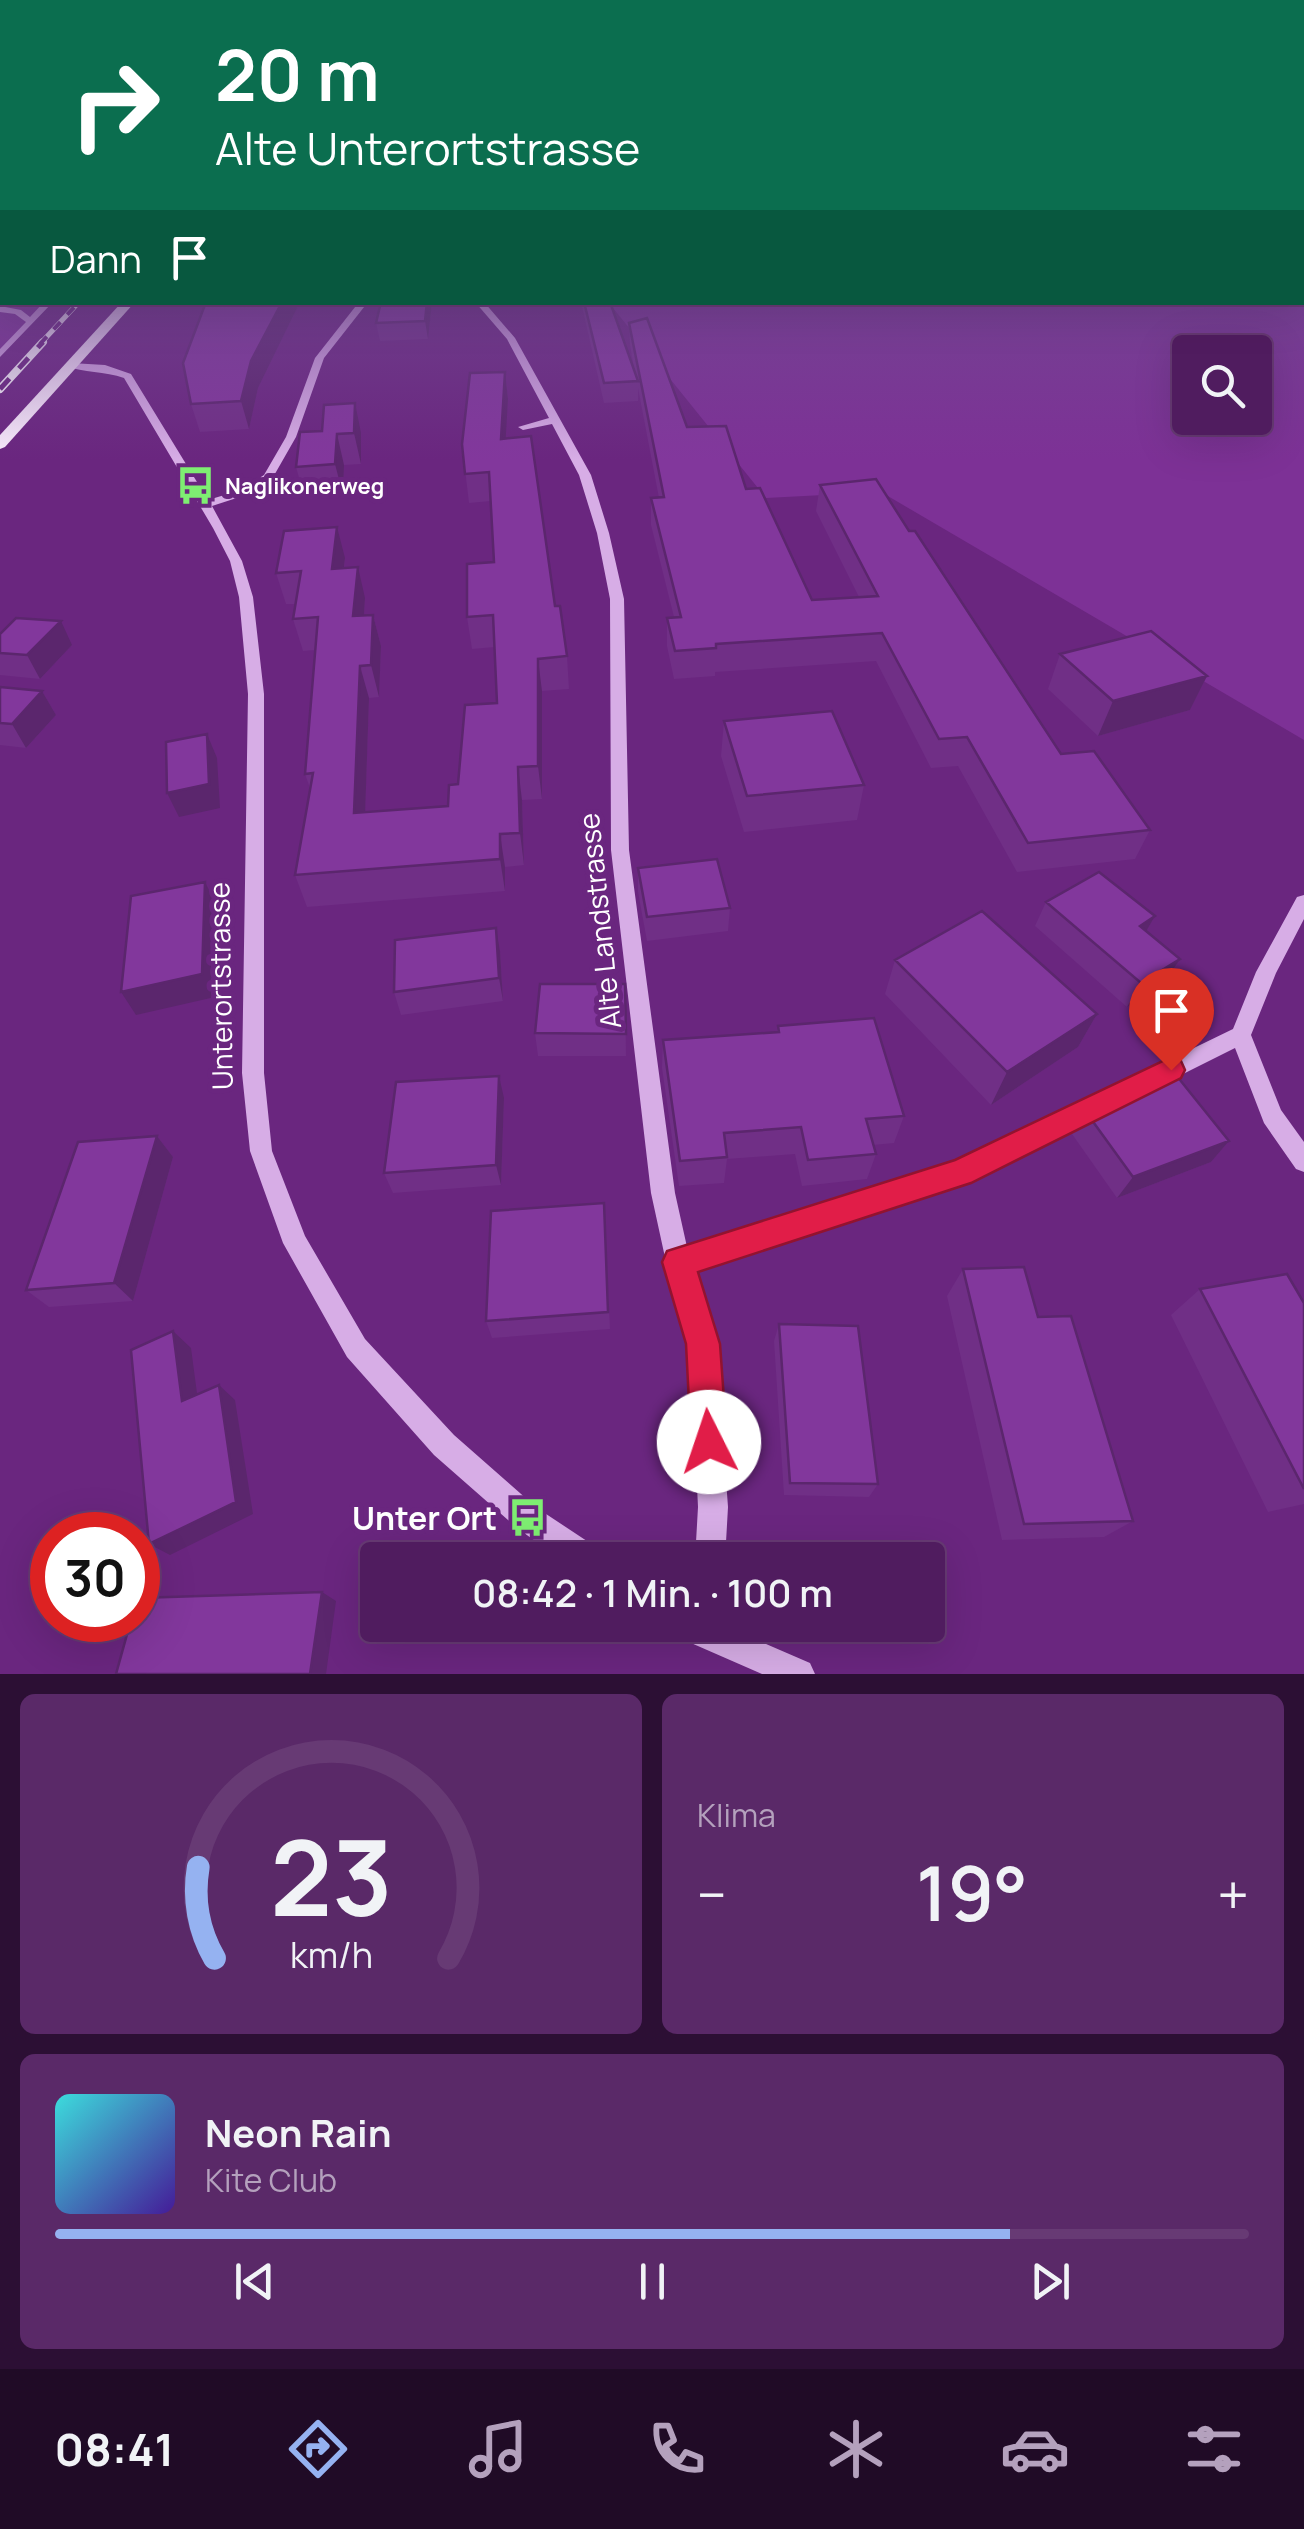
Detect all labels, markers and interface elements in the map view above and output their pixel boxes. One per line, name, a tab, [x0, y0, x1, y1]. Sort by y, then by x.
text: 20 m	[215, 26, 380, 122]
icon: right	[50, 40, 180, 170]
text: Alte Unterortstrasse	[215, 117, 640, 179]
icon: arrive	[162, 230, 217, 285]
text: Dann	[50, 232, 142, 284]
map controls	[1172, 335, 1272, 435]
button: search	[1172, 335, 1272, 435]
bus stop icon: Naglikonerweg	[174, 465, 216, 507]
place label: Naglikonerweg	[225, 471, 384, 501]
street label: Alte Landstrasse	[569, 811, 629, 1031]
street label: Unterortstrasse	[199, 882, 241, 1090]
pin	[1129, 968, 1214, 1071]
icon: arrive	[1144, 983, 1199, 1038]
position arrow	[657, 1390, 761, 1494]
place label: Unter Ort	[352, 1496, 497, 1540]
bus stop icon: Unter Ort	[506, 1497, 548, 1539]
speed limit sign: 30	[30, 1512, 160, 1642]
text: 08:42 · 1 Min. · 100 m	[472, 1566, 833, 1618]
text: Klima	[697, 1793, 776, 1837]
text: 23	[270, 1805, 392, 1947]
text: 19°	[916, 1841, 1028, 1944]
text: −	[697, 1856, 727, 1932]
text: +	[1217, 1856, 1249, 1932]
text: km/h	[289, 1930, 373, 1979]
text: Neon Rain	[205, 2106, 391, 2158]
text: Kite Club	[205, 2158, 337, 2202]
icon: previous	[227, 2254, 282, 2309]
icon: pause	[625, 2254, 680, 2309]
icon: next	[1023, 2254, 1078, 2309]
icon: directions	[283, 2414, 353, 2484]
icon: music	[463, 2414, 533, 2484]
icon: phone	[642, 2414, 712, 2484]
icon: climate	[821, 2414, 891, 2484]
icon: car	[1000, 2414, 1070, 2484]
icon: filters	[1179, 2414, 1249, 2484]
text: 08:41	[55, 2418, 174, 2480]

